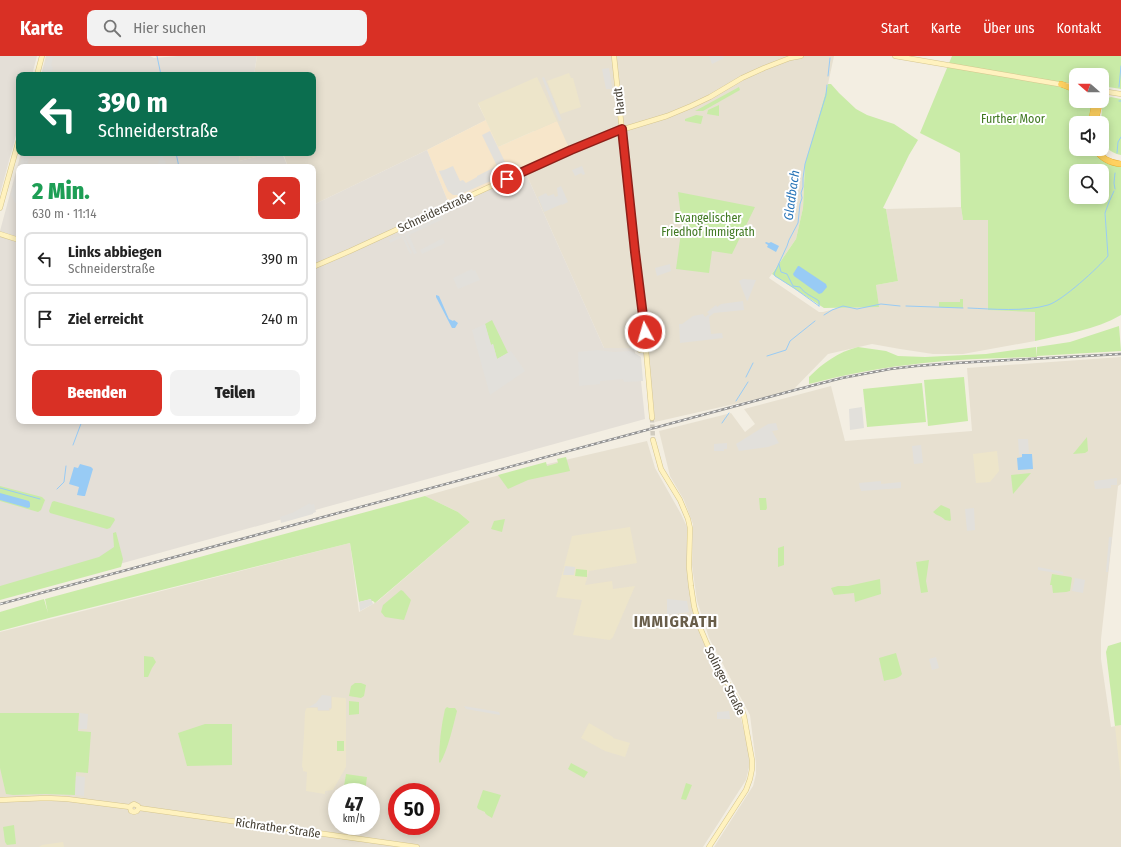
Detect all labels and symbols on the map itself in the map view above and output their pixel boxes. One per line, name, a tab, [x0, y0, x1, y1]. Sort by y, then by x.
north arrow	[1069, 68, 1109, 108]
street label: Hardt	[611, 87, 627, 115]
park label: Further Moor	[981, 112, 1046, 126]
pin	[490, 162, 524, 196]
water label: Gladbach	[781, 169, 802, 221]
street label: Schneiderstraße	[396, 189, 474, 235]
park label: Evangelischer Friedhof Immigrath	[661, 211, 755, 239]
position arrow	[624, 311, 666, 353]
district label: IMMIGRATH	[634, 612, 718, 631]
street label: Solinger Straße	[702, 644, 748, 718]
speed limit sign: 50	[388, 783, 440, 835]
street label: Richrather Straße	[235, 815, 322, 841]

